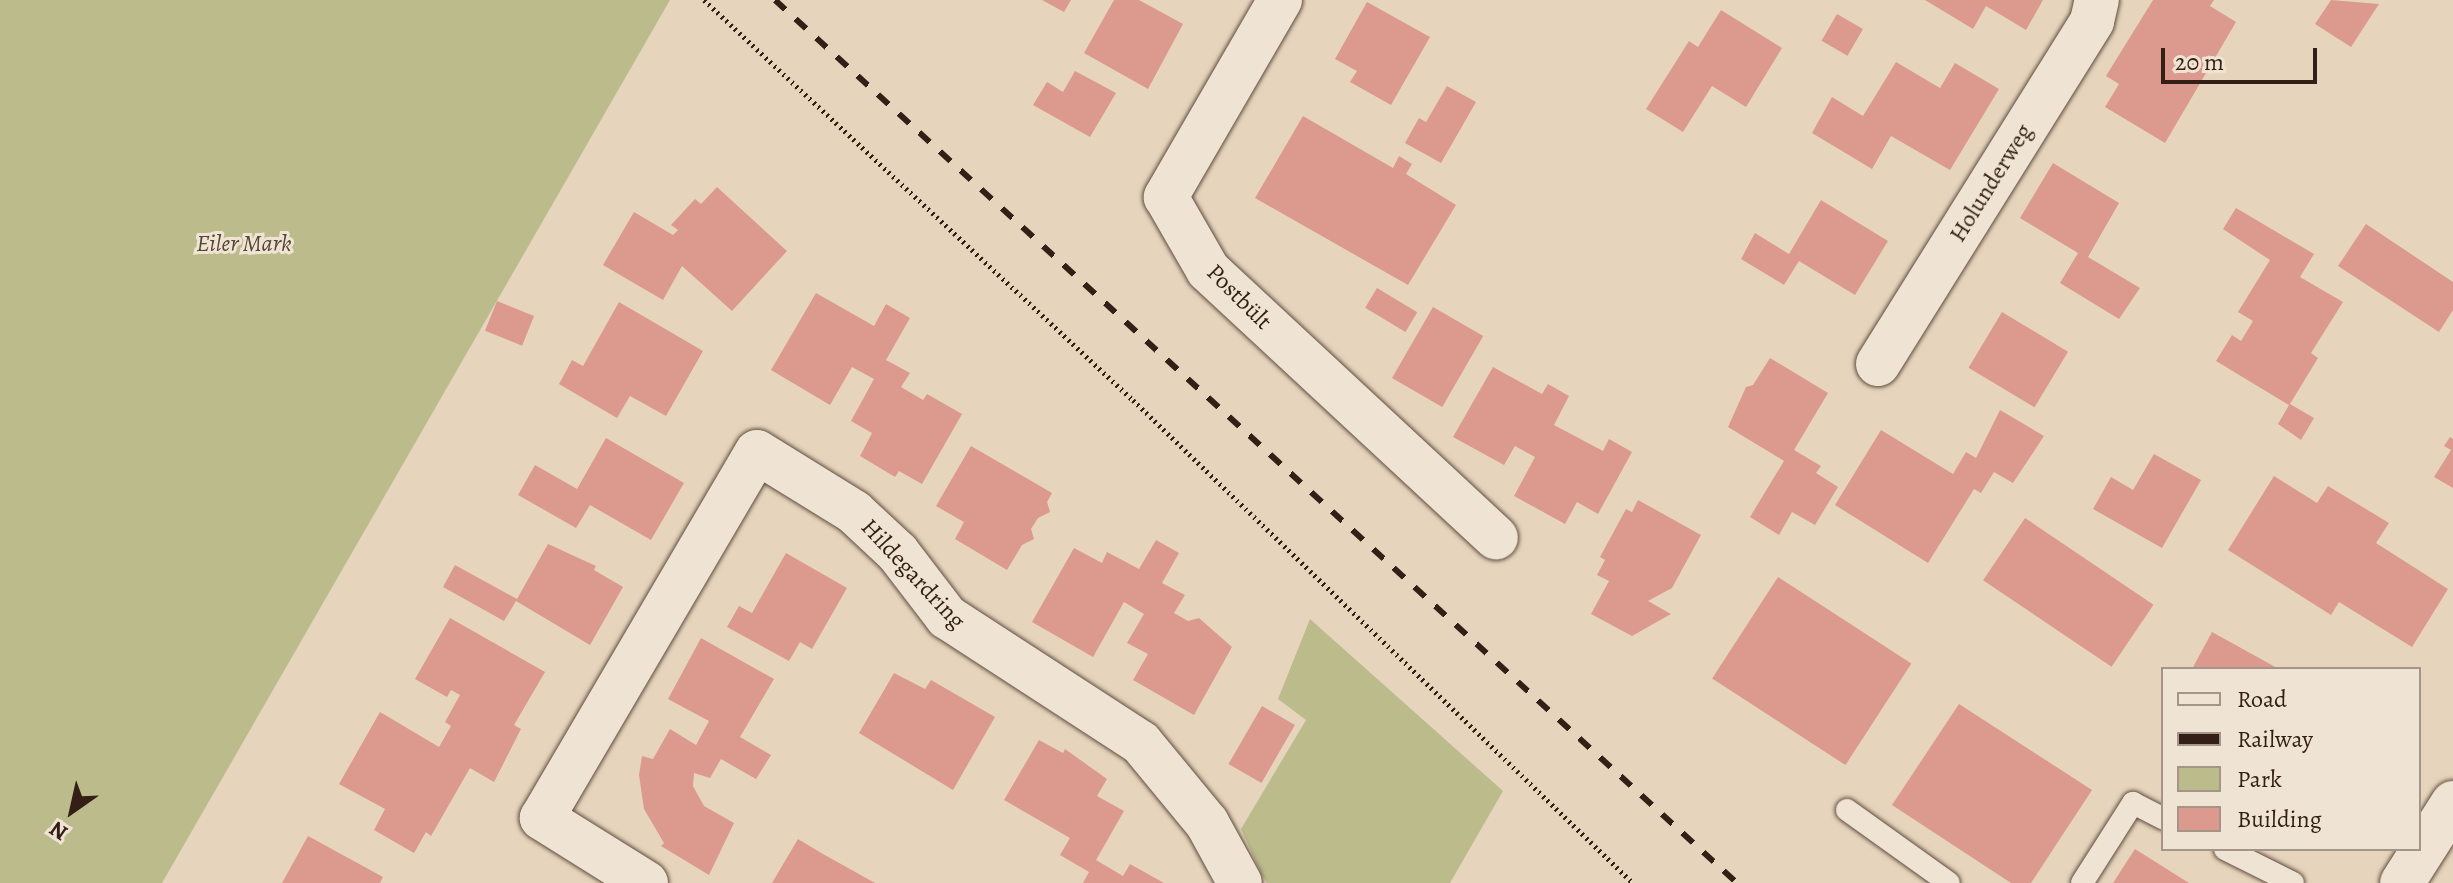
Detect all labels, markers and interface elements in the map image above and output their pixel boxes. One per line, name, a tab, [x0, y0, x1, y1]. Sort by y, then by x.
scale bar	[2165, 32, 2321, 82]
text: 20 m	[2175, 46, 2224, 78]
street label: Holunderweg	[1943, 119, 2039, 247]
park label: Eiler Mark	[196, 230, 292, 258]
street label: Postbült	[1200, 258, 1278, 336]
street label: Hildegardring	[855, 513, 971, 635]
legend	[2161, 667, 2421, 851]
text: Road	[2237, 683, 2287, 715]
text: Railway	[2237, 723, 2313, 755]
text: Park	[2237, 763, 2282, 795]
north arrow	[32, 771, 112, 851]
text: Building	[2237, 803, 2322, 835]
text: N	[44, 814, 74, 848]

